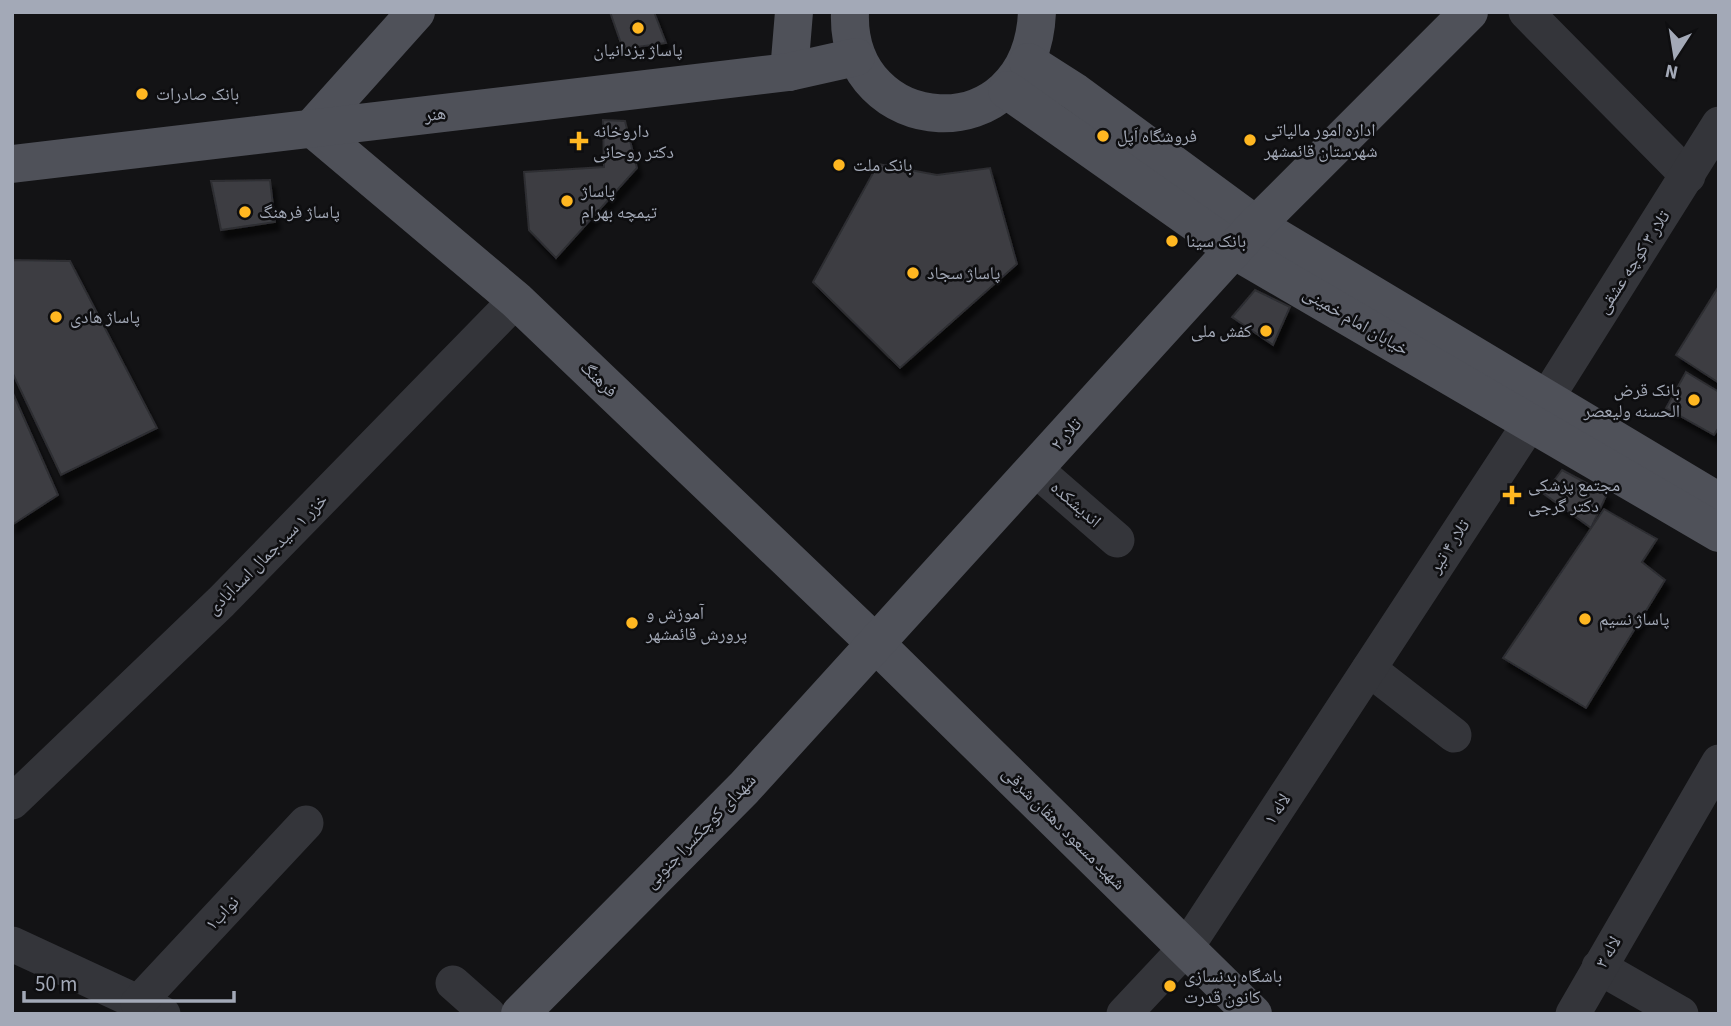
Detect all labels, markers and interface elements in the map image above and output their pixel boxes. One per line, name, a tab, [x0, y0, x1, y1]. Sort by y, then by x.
marker: پاساژ یزدانیان	[630, 20, 646, 36]
north arrow	[1640, 21, 1710, 91]
place label: پاساژ یزدانیان	[593, 38, 683, 63]
text: N	[1663, 57, 1681, 86]
place label: بانک صادرات	[156, 82, 239, 107]
marker: بانک صادرات	[134, 86, 150, 102]
street label: هنر	[422, 101, 447, 128]
place label: اداره امور مالیاتی شهرستان قائمشهر	[1263, 118, 1378, 164]
place label: داروخانه دکتر روحانی	[593, 119, 674, 165]
place label: فروشگاه اَپل	[1117, 124, 1197, 149]
marker: فروشگاه اَپل	[1095, 128, 1111, 144]
marker: اداره امور مالیاتی شهرستان قائمشهر	[1242, 132, 1258, 148]
marker: داروخانه دکتر روحانی	[571, 133, 587, 149]
place label: بانک ملت	[853, 153, 912, 178]
marker: بانک ملت	[831, 157, 847, 173]
place label: پاساژ تیمچه بهرام	[580, 179, 657, 225]
marker: پاساژ تیمچه بهرام	[559, 193, 575, 209]
place label: پاساژ فرهنگ	[259, 200, 340, 225]
marker: پاساژ فرهنگ	[237, 204, 253, 220]
street label: تلار ۳ کوچه عشقی	[1591, 206, 1676, 319]
place label: بانک سینا	[1186, 229, 1246, 254]
marker: بانک سینا	[1164, 233, 1180, 249]
place label: پاساژ سجاد	[927, 261, 1001, 286]
marker: پاساژ سجاد	[905, 265, 921, 281]
street label: خیابان امام خمینی	[1298, 281, 1413, 362]
place label: پاساژ هادی	[70, 305, 140, 330]
marker: پاساژ هادی	[48, 309, 64, 325]
place label: کفش ملی	[1191, 319, 1253, 344]
marker: کفش ملی	[1258, 323, 1274, 339]
street label: فرهنگ	[574, 355, 623, 403]
place label: بانک قرض الحسنه ولیعصر	[1583, 378, 1680, 424]
marker: بانک قرض الحسنه ولیعصر	[1686, 392, 1702, 408]
street label: تلار ۲	[1045, 413, 1088, 456]
place label: مجتمع پزشکی دکتر گرجی	[1528, 473, 1620, 519]
street label: اندیشکده	[1045, 475, 1107, 533]
marker: مجتمع پزشکی دکتر گرجی	[1502, 485, 1522, 505]
street label: خزر ۱ سیدجمال اسدآبادی	[201, 488, 334, 621]
street label: تلار ۴ تیر	[1422, 515, 1476, 579]
place label: آموزش و پرورش قائمشهر	[645, 601, 747, 647]
place label: پاساژ نسیم	[1599, 607, 1670, 632]
marker: پاساژ نسیم	[1577, 611, 1593, 627]
marker: آموزش و پرورش قائمشهر	[624, 615, 640, 631]
street label: شهید مسعود دهقان شرقی	[996, 761, 1131, 896]
street label: شهدای کوچکسرا جنوبی	[639, 768, 762, 894]
street label: لاله ۱	[1258, 789, 1297, 830]
street label: نواب۱	[200, 890, 245, 936]
street label: لاله ۳	[1589, 932, 1628, 973]
scale bar	[24, 960, 234, 1004]
place label: باشگاه بدنسازی کانون قدرت	[1184, 964, 1282, 1010]
text: 50 m	[35, 969, 77, 999]
marker: باشگاه بدنسازی کانون قدرت	[1162, 978, 1178, 994]

